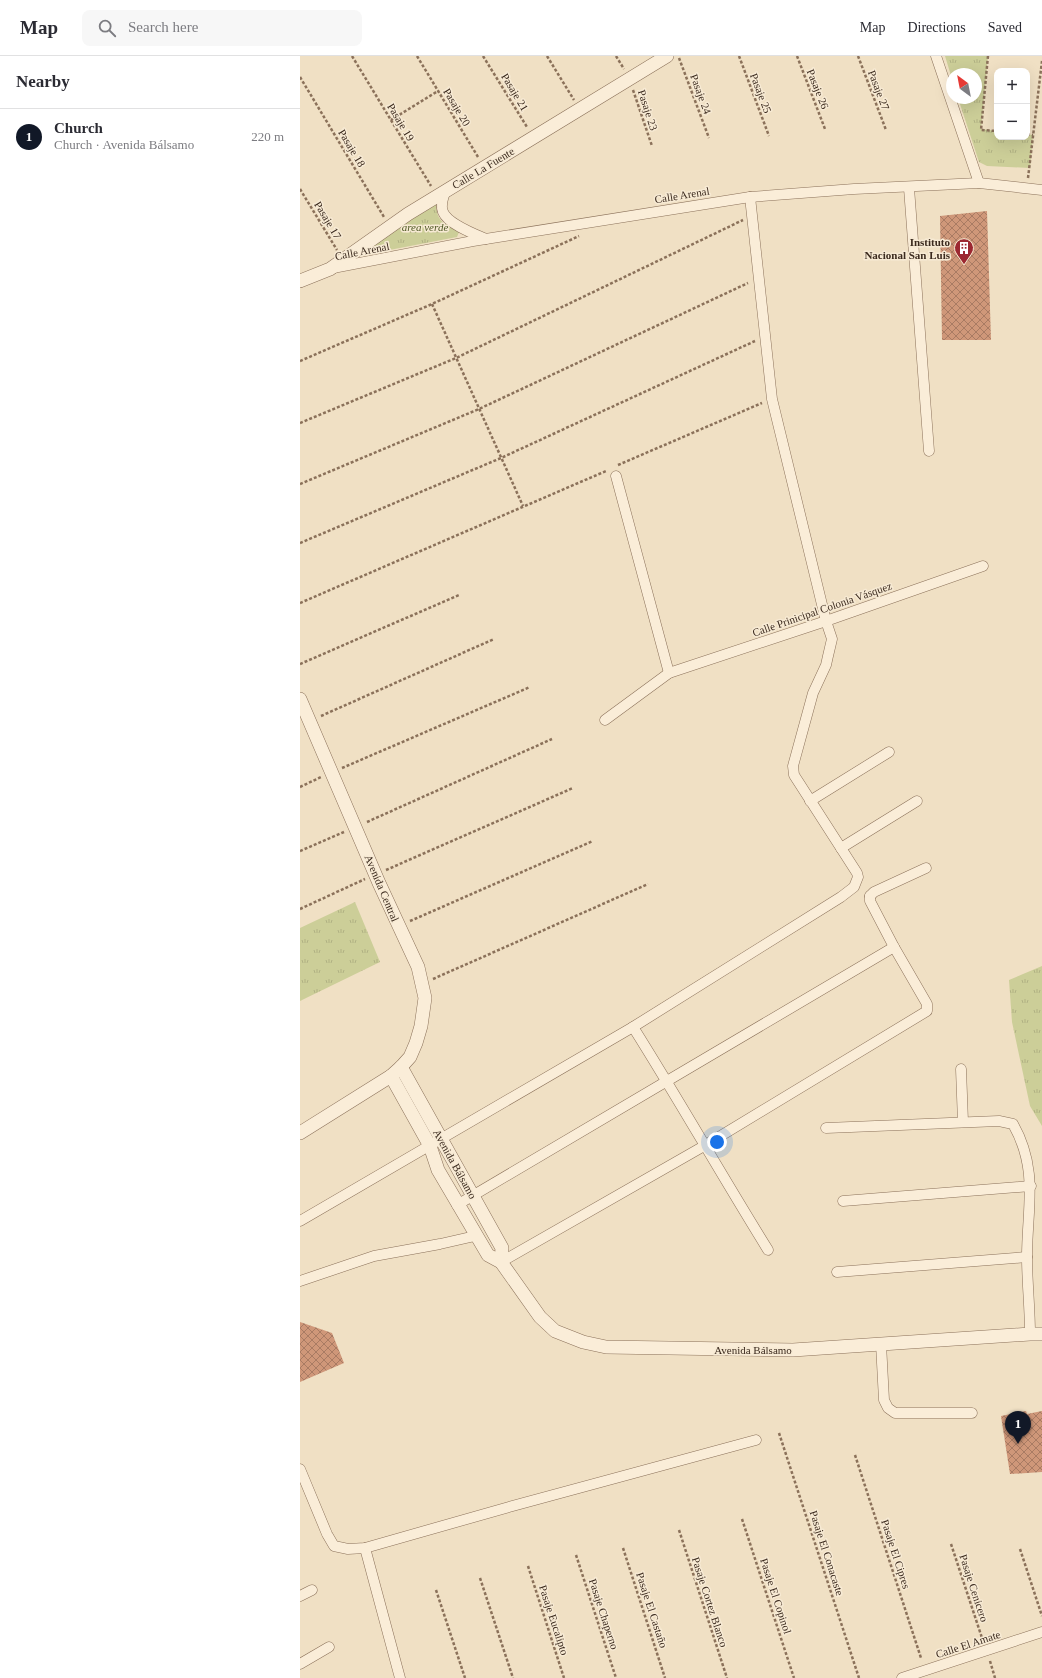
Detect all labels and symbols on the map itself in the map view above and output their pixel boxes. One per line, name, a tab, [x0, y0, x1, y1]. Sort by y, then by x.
street label: Pasaje 26	[805, 67, 832, 111]
street label: Pasaje 27	[866, 68, 892, 112]
north arrow	[946, 68, 982, 104]
street label: Pasaje 21	[499, 71, 531, 113]
street label: Pasaje 25	[748, 71, 774, 115]
street label: Pasaje 24	[688, 72, 714, 116]
street label: Pasaje 20	[441, 86, 473, 128]
street label: Pasaje 23	[636, 88, 660, 132]
street label: Pasaje 19	[385, 101, 417, 143]
street label: Pasaje 18	[336, 127, 368, 169]
street label: Calle La Fuente	[450, 145, 516, 191]
street label: Calle Arenal	[654, 185, 710, 205]
street label: Pasaje 17	[312, 199, 344, 241]
park label: area verde	[402, 221, 448, 233]
place label: Instituto Nacional San Luis	[864, 236, 951, 261]
building icon: Instituto Nacional San Luis	[953, 237, 975, 265]
street label: Calle Arenal	[334, 240, 390, 262]
street label: Calle Prinicipal Colonia Vásquez	[751, 579, 893, 639]
street label: Avenida Central	[362, 853, 402, 923]
street label: Avenida Bálsamo	[431, 1127, 479, 1201]
your location	[707, 1132, 727, 1152]
street label: Avenida Bálsamo	[714, 1344, 792, 1356]
pin: 1	[1005, 1411, 1031, 1444]
street label: Pasaje El Conacaste	[808, 1509, 846, 1597]
street label: Pasaje El Cipres	[879, 1518, 913, 1590]
street label: Pasaje Cenicero	[957, 1553, 991, 1624]
street label: Pasaje Cortez Blanco	[690, 1555, 730, 1649]
street label: Pasaje El Copinol	[758, 1557, 794, 1635]
street label: Pasaje El Castaño	[634, 1571, 670, 1650]
street label: Pasaje Chaperno	[587, 1577, 621, 1651]
street label: Pasaje Eucalipto	[537, 1583, 571, 1657]
street label: Calle El Amate	[934, 1628, 1002, 1660]

